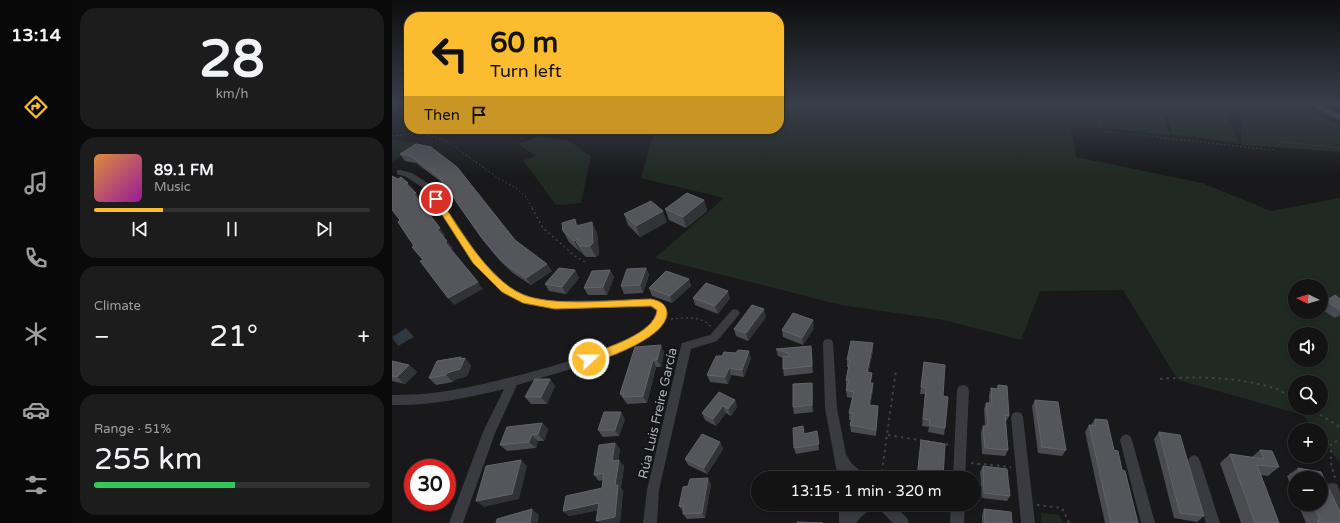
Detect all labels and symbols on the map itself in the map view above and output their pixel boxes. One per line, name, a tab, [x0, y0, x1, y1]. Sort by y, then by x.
pin	[419, 182, 453, 216]
north arrow	[1288, 279, 1328, 319]
position arrow	[568, 338, 610, 380]
street label: Rúa Luis Freire García	[635, 346, 681, 480]
speed limit sign: 30	[404, 459, 456, 511]

